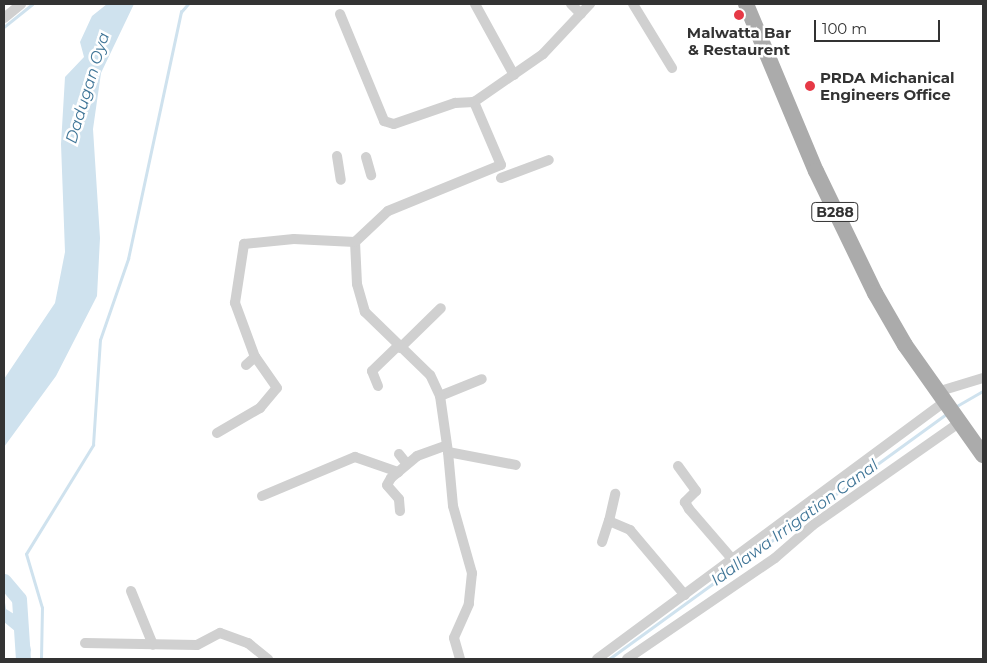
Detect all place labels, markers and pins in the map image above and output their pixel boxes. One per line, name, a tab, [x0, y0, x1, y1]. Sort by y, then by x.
marker: Malwatta Bar & Restaurent	[733, 9, 745, 21]
place label: Malwatta Bar & Restaurent	[687, 23, 791, 58]
place label: PRDA Michanical Engineers Office	[820, 68, 955, 103]
marker: PRDA Michanical Engineers Office	[804, 80, 816, 92]

